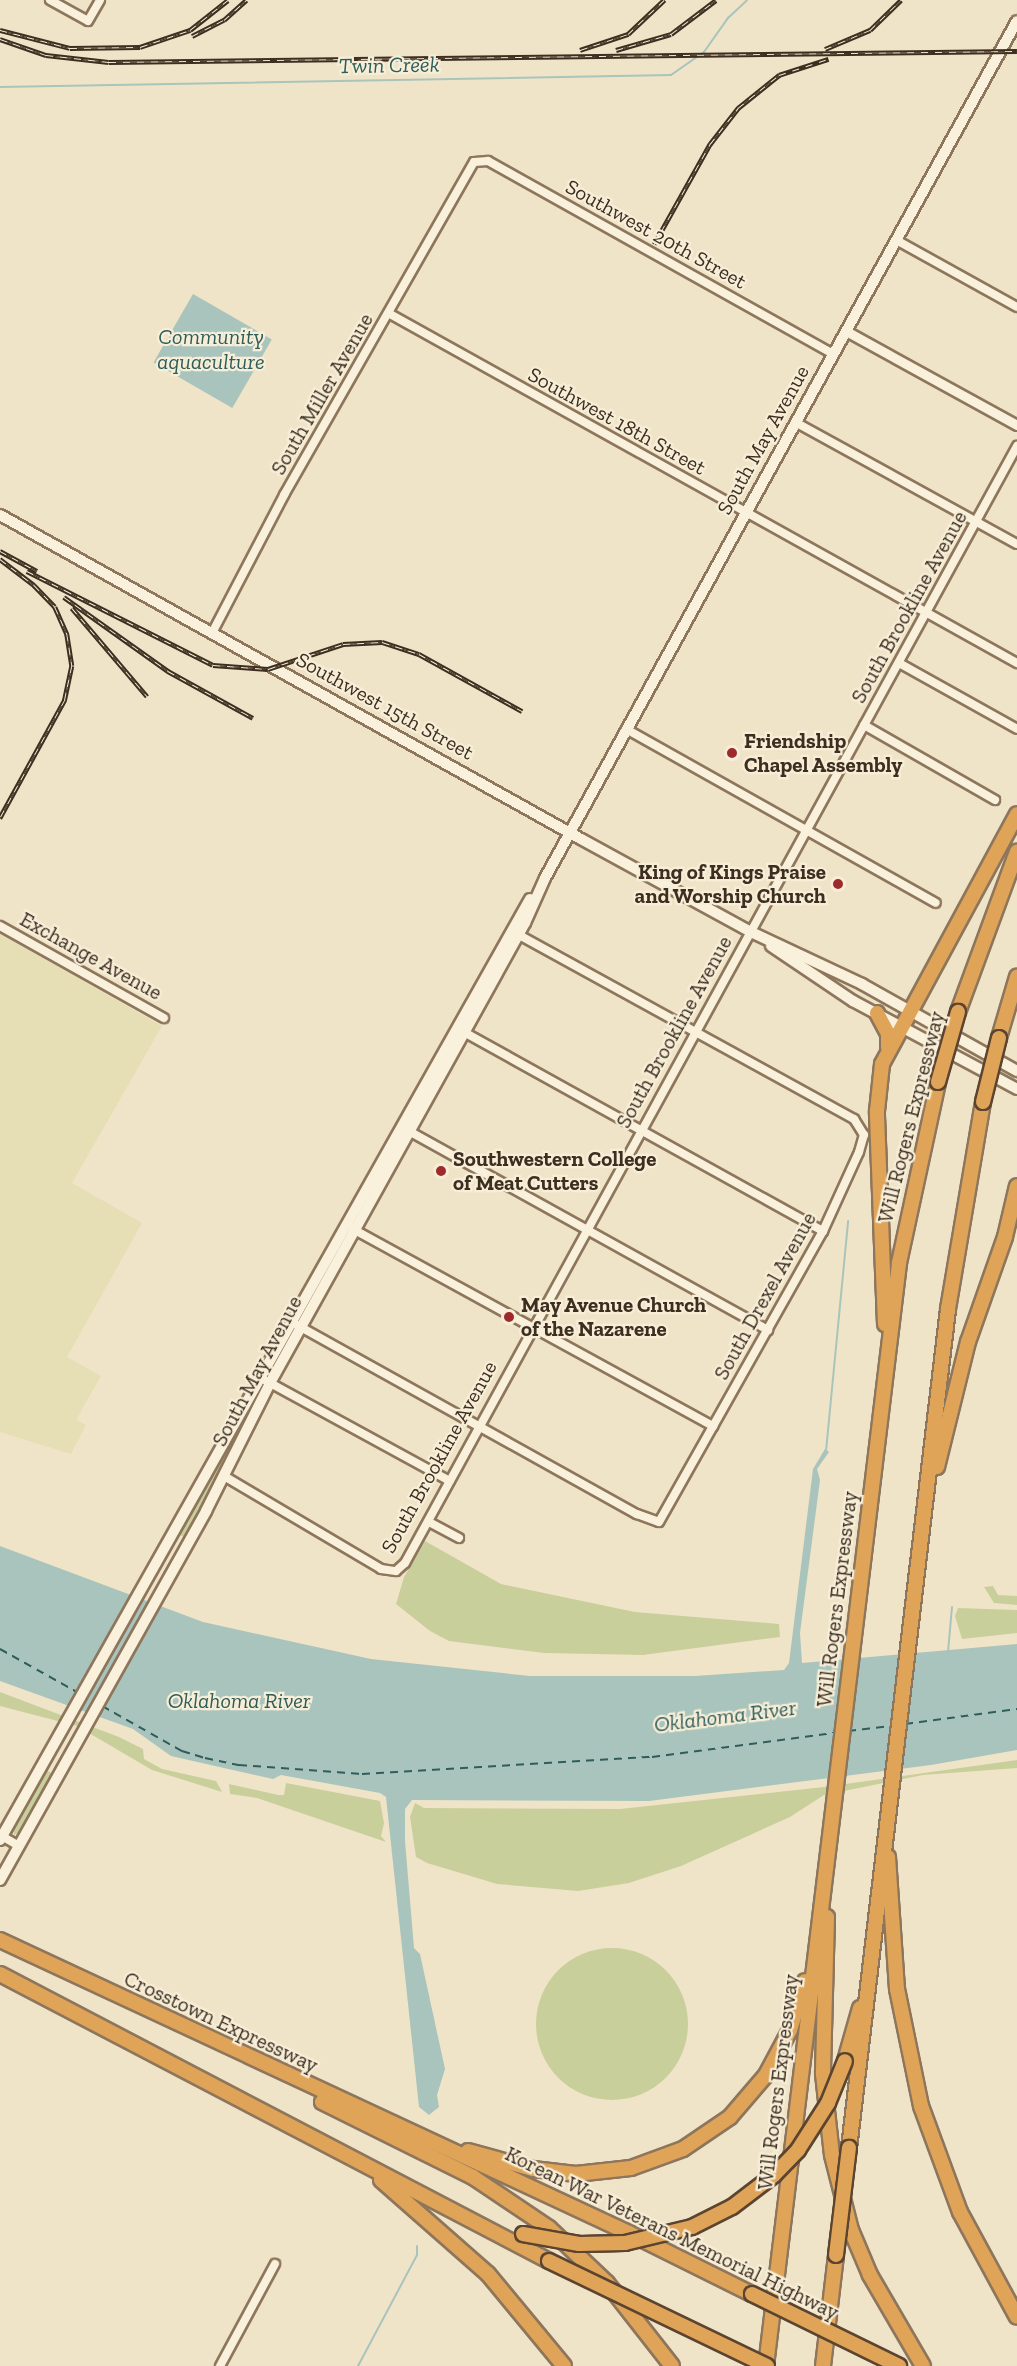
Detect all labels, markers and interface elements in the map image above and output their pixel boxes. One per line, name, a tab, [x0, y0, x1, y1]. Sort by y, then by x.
water label: Twin Creek	[338, 51, 440, 79]
street label: Southwest 20th Street	[561, 174, 751, 294]
street label: South Miller Avenue	[265, 308, 379, 480]
water label: Community aquaculture	[157, 323, 265, 374]
street label: South May Avenue	[711, 360, 815, 520]
street label: Southwest 18th Street	[524, 362, 710, 480]
street label: South Brookline Avenue	[845, 506, 973, 708]
street label: Southwest 15th Street	[292, 647, 478, 765]
place label: Friendship Chapel Assembly	[744, 728, 903, 778]
marker: Friendship Chapel Assembly	[725, 746, 739, 760]
place label: King of Kings Praise and Worship Church	[634, 859, 826, 909]
marker: King of Kings Praise and Worship Church	[831, 877, 845, 891]
street label: Exchange Avenue	[15, 906, 167, 1006]
street label: South Brookline Avenue	[610, 931, 738, 1133]
street label: Will Rogers Expressway	[873, 1009, 949, 1225]
place label: Southwestern College of Meat Cutters	[453, 1146, 656, 1196]
marker: Southwestern College of Meat Cutters	[434, 1164, 448, 1178]
street label: South Drexel Avenue	[708, 1207, 822, 1385]
street label: South May Avenue	[206, 1291, 308, 1451]
place label: May Avenue Church of the Nazarene	[521, 1292, 707, 1342]
marker: May Avenue Church of the Nazarene	[502, 1310, 516, 1324]
street label: South Brookline Avenue	[375, 1356, 503, 1558]
street label: Will Rogers Expressway	[811, 1490, 863, 1708]
water label: Oklahoma River	[168, 1688, 310, 1714]
water label: Oklahoma River	[653, 1694, 797, 1738]
street label: Crosstown Expressway	[120, 1966, 322, 2078]
street label: Will Rogers Expressway	[752, 1973, 804, 2191]
street label: Korean War Veterans Memorial Highway	[500, 2141, 844, 2325]

